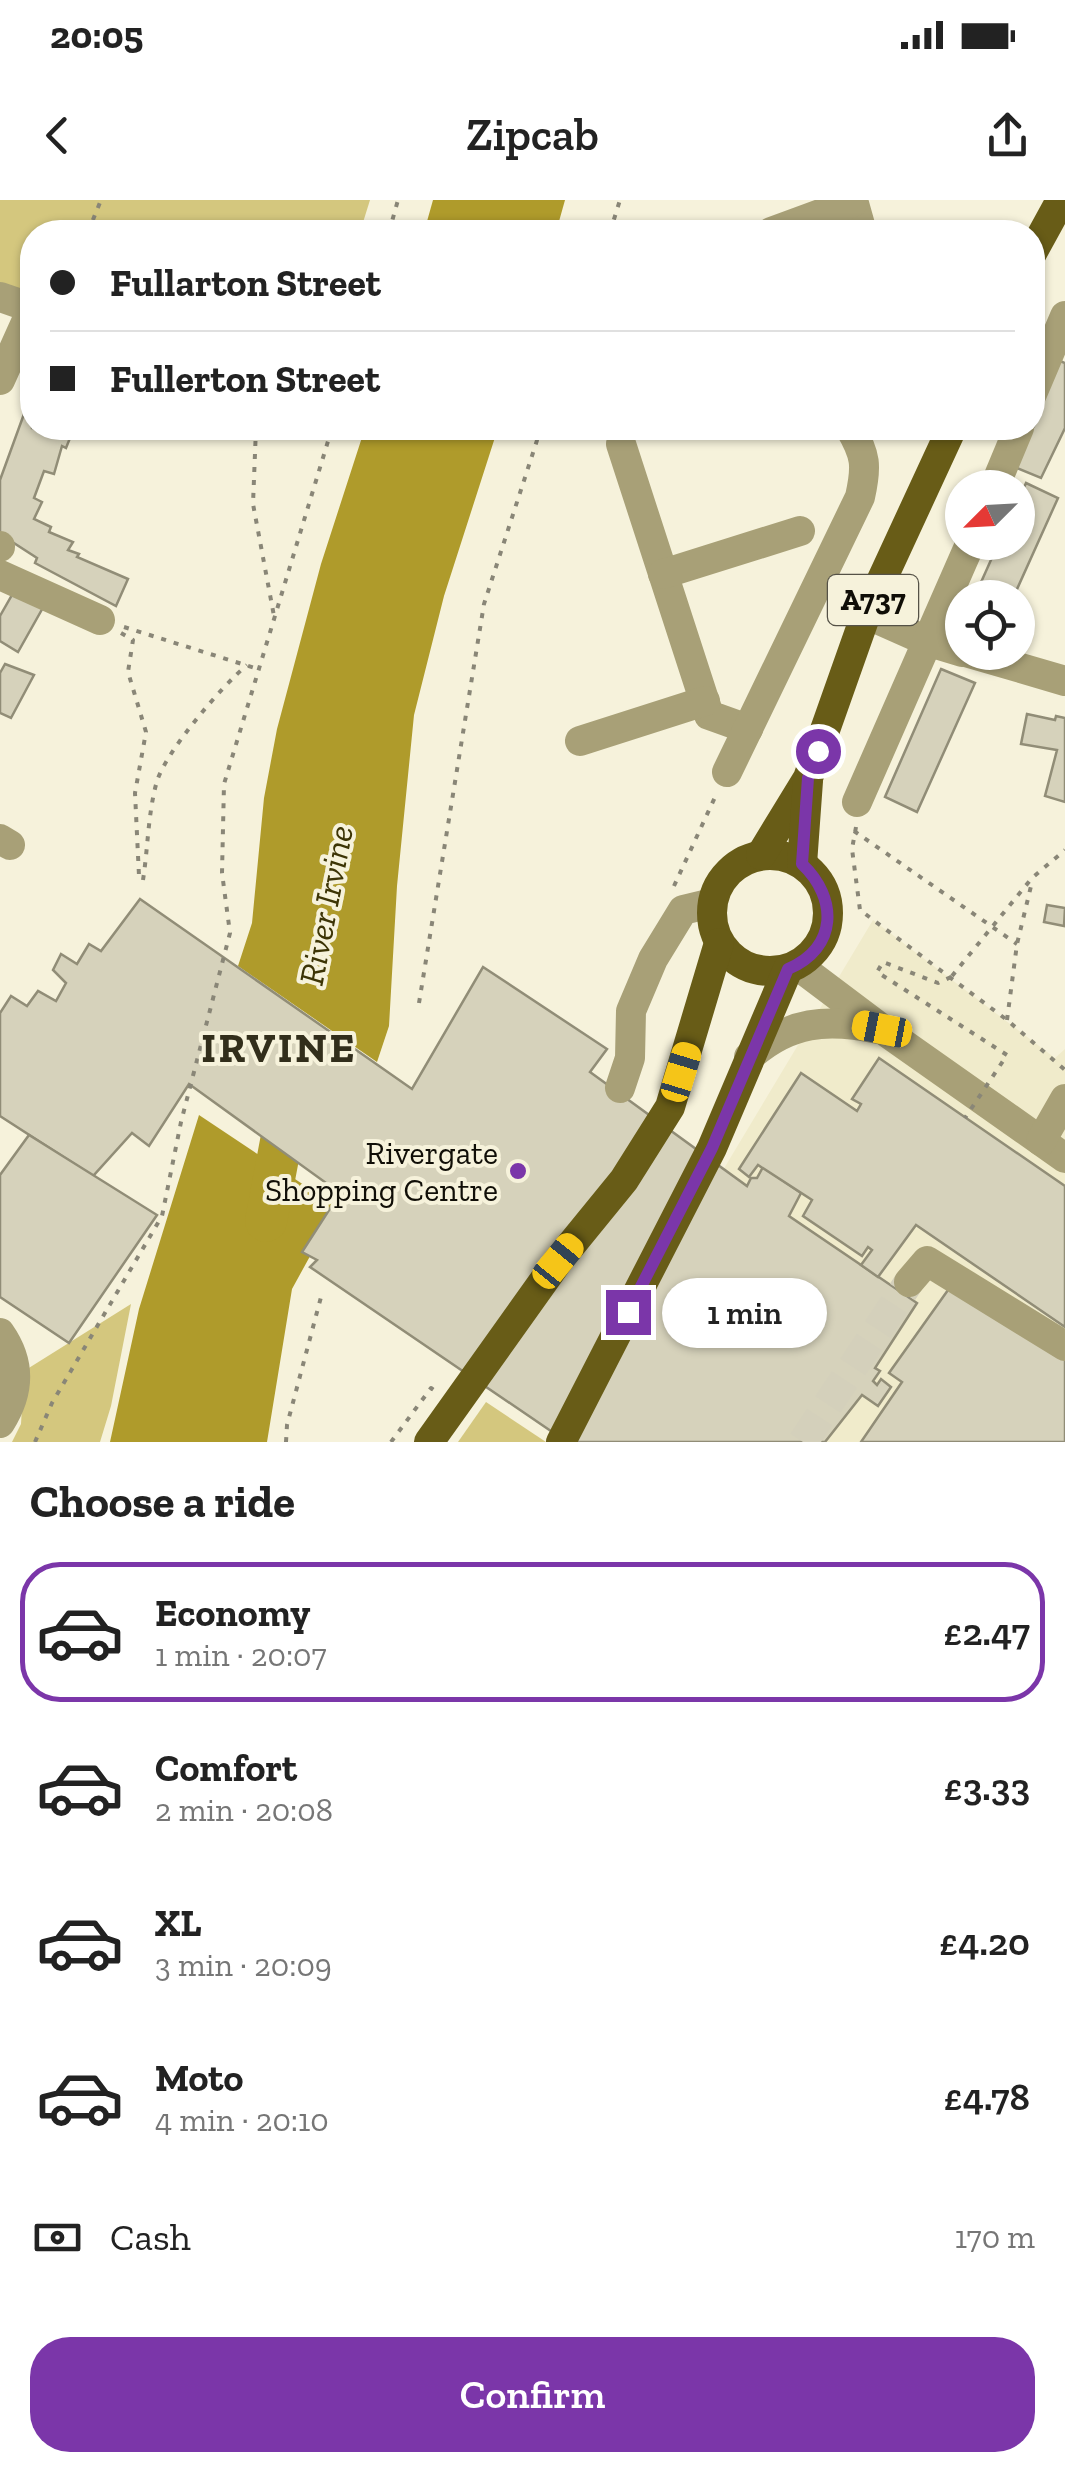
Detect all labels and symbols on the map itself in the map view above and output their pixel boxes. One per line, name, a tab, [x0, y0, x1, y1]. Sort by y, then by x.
north arrow	[945, 470, 1035, 560]
road number: A737	[828, 575, 918, 625]
route start	[796, 729, 841, 774]
water label: River Irvine	[290, 822, 362, 988]
car	[850, 1009, 914, 1049]
district label: IRVINE	[201, 1022, 357, 1073]
car	[658, 1039, 704, 1105]
place label: Rivergate Shopping Centre	[265, 1134, 498, 1209]
marker: Rivergate Shopping Centre	[507, 1160, 529, 1182]
car	[527, 1228, 589, 1294]
callout: 1 min	[663, 1277, 828, 1347]
route end	[606, 1290, 651, 1335]

